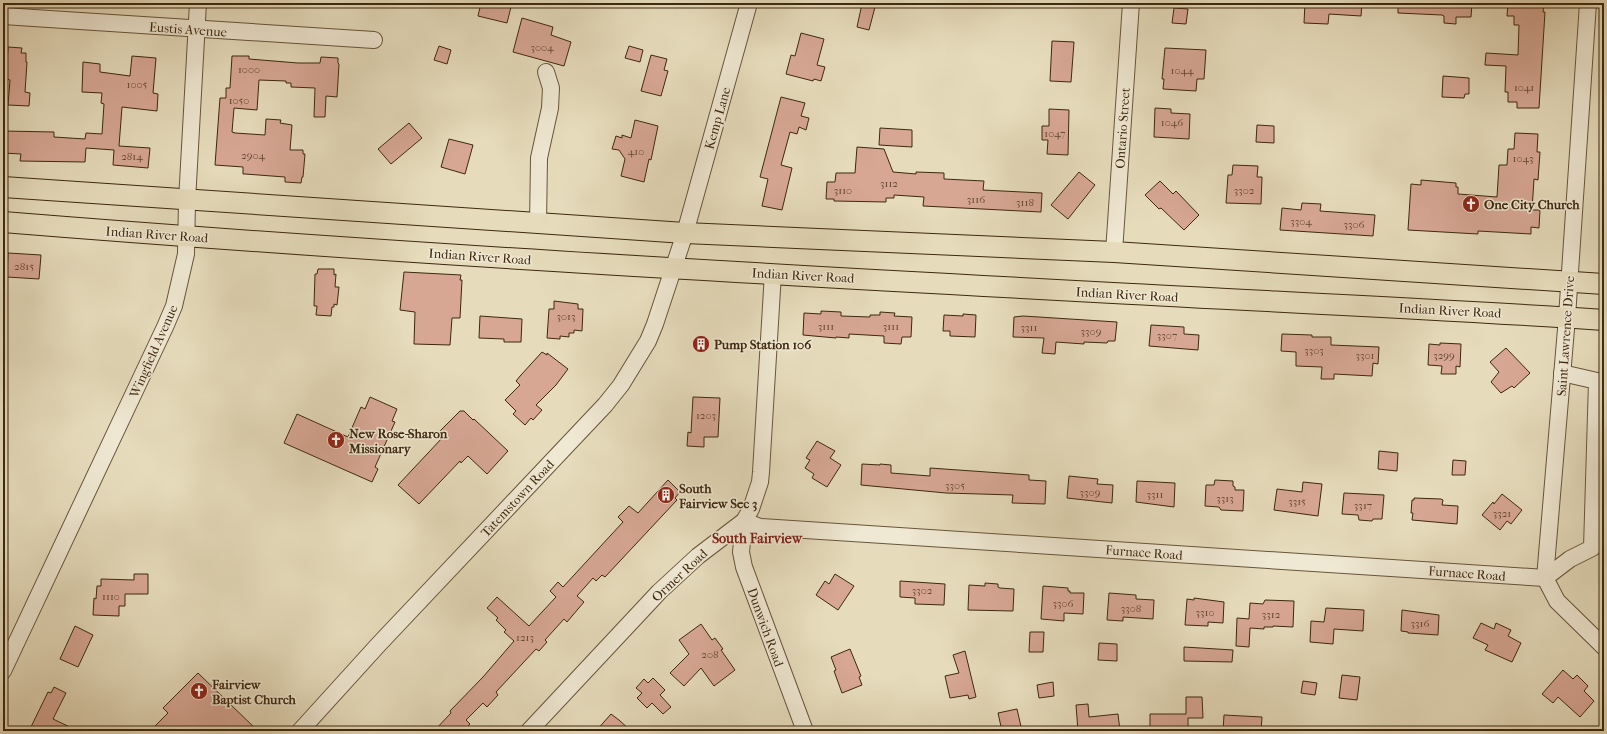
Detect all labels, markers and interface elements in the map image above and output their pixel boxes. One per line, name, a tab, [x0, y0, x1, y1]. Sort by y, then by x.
street label: Eustis Avenue	[148, 19, 228, 40]
house number: 3004	[530, 41, 554, 54]
house number: 1000	[238, 63, 260, 76]
house number: 1044	[1171, 64, 1194, 77]
house number: 1005	[127, 78, 148, 91]
house number: 1041	[1514, 81, 1534, 94]
street label: Kemp Lane	[701, 85, 734, 151]
street label: Ontario Street	[1112, 87, 1133, 169]
house number: 1050	[229, 94, 249, 107]
house number: 1046	[1161, 116, 1183, 129]
house number: 1047	[1044, 127, 1066, 140]
house number: 410	[628, 145, 644, 158]
house number: 2904	[241, 149, 265, 162]
house number: 2814	[121, 150, 143, 163]
house number: 1043	[1513, 152, 1533, 165]
house number: 3112	[880, 177, 898, 190]
house number: 3110	[834, 184, 852, 197]
house number: 3302	[1234, 184, 1255, 197]
house number: 3116	[967, 193, 985, 206]
church icon: One City Church	[1461, 194, 1481, 214]
house number: 3118	[1016, 196, 1034, 209]
place label: One City Church	[1484, 197, 1580, 213]
house number: 3304	[1290, 215, 1312, 228]
house number: 3306	[1343, 218, 1365, 231]
street label: Indian River Road	[105, 223, 210, 246]
street label: Indian River Road	[428, 245, 533, 268]
house number: 2815	[14, 260, 34, 273]
street label: Indian River Road	[751, 265, 856, 286]
street label: Saint Lawrence Drive	[1554, 275, 1577, 397]
street label: Indian River Road	[1075, 284, 1180, 305]
street label: Indian River Road	[1398, 300, 1503, 321]
street label: Wingfield Avenue	[126, 302, 181, 401]
house number: 3013	[557, 310, 575, 323]
house number: 3111	[818, 320, 834, 333]
house number: 3111	[883, 320, 899, 333]
house number: 3311	[1021, 321, 1038, 334]
house number: 3309	[1081, 325, 1102, 338]
house number: 3307	[1157, 329, 1177, 342]
building icon: Pump Station 106	[691, 334, 711, 354]
place label: Pump Station 106	[714, 337, 812, 353]
house number: 3303	[1304, 344, 1324, 357]
house number: 3301	[1356, 349, 1375, 362]
house number: 3299	[1433, 349, 1455, 362]
house number: 1203	[696, 409, 716, 422]
place label: New Rose-Sharon Missionary	[348, 426, 448, 457]
church icon: New Rose-Sharon Missionary	[326, 430, 346, 450]
street label: Tatemstown Road	[478, 456, 558, 540]
house number: 3305	[945, 479, 965, 492]
place label: South Fairview Sec 3	[678, 481, 757, 512]
building icon: South Fairview Sec 3	[656, 485, 676, 505]
house number: 3309	[1080, 486, 1101, 499]
house number: 3311	[1147, 488, 1164, 501]
house number: 3313	[1216, 492, 1234, 505]
house number: 3315	[1288, 495, 1306, 508]
house number: 3317	[1354, 499, 1372, 512]
house number: 3321	[1493, 507, 1511, 520]
district label: South Fairview	[712, 530, 803, 547]
street label: Furnace Road	[1105, 542, 1184, 563]
street label: Ormer Road	[649, 545, 711, 605]
street label: Furnace Road	[1428, 563, 1507, 584]
house number: 3302	[912, 584, 933, 597]
street label: Dunwich Road	[744, 586, 787, 669]
house number: 1110	[102, 590, 120, 603]
house number: 3306	[1052, 597, 1074, 610]
house number: 3308	[1121, 602, 1141, 615]
house number: 3310	[1196, 606, 1214, 619]
house number: 3312	[1262, 608, 1281, 621]
house number: 3316	[1411, 617, 1429, 630]
house number: 1213	[516, 631, 534, 644]
house number: 208	[701, 648, 719, 661]
place label: Fairview Baptist Church	[211, 677, 297, 708]
church icon: Fairview Baptist Church	[189, 681, 209, 701]

